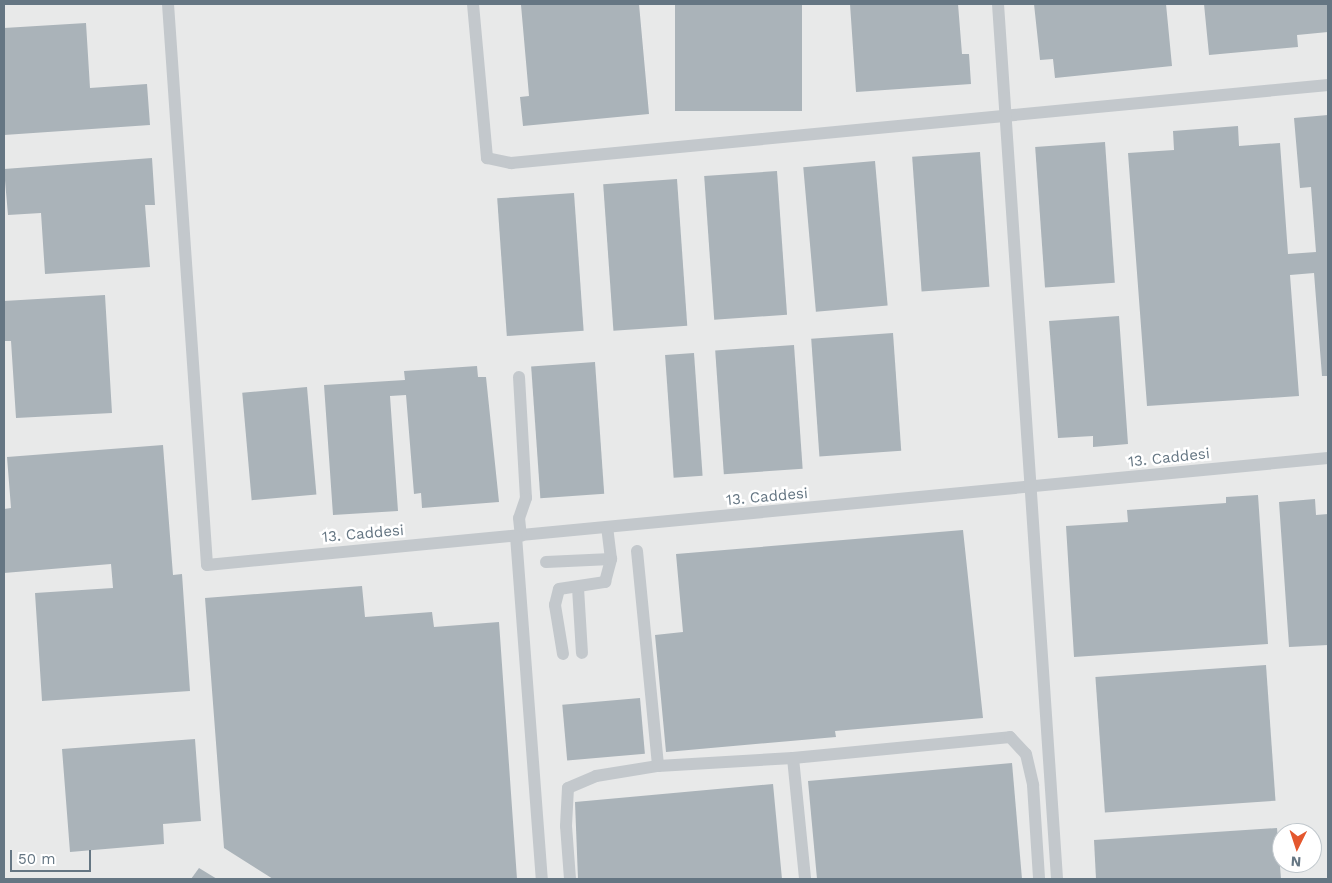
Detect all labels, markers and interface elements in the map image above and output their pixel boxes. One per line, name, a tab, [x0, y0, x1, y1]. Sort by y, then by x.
street label: 13. Caddesi	[1127, 445, 1211, 471]
street label: 13. Caddesi	[725, 484, 809, 510]
street label: 13. Caddesi	[321, 521, 405, 547]
north arrow	[1272, 823, 1322, 873]
scale bar	[12, 840, 94, 872]
text: 50 m	[18, 850, 55, 868]
text: N	[1290, 854, 1302, 870]

